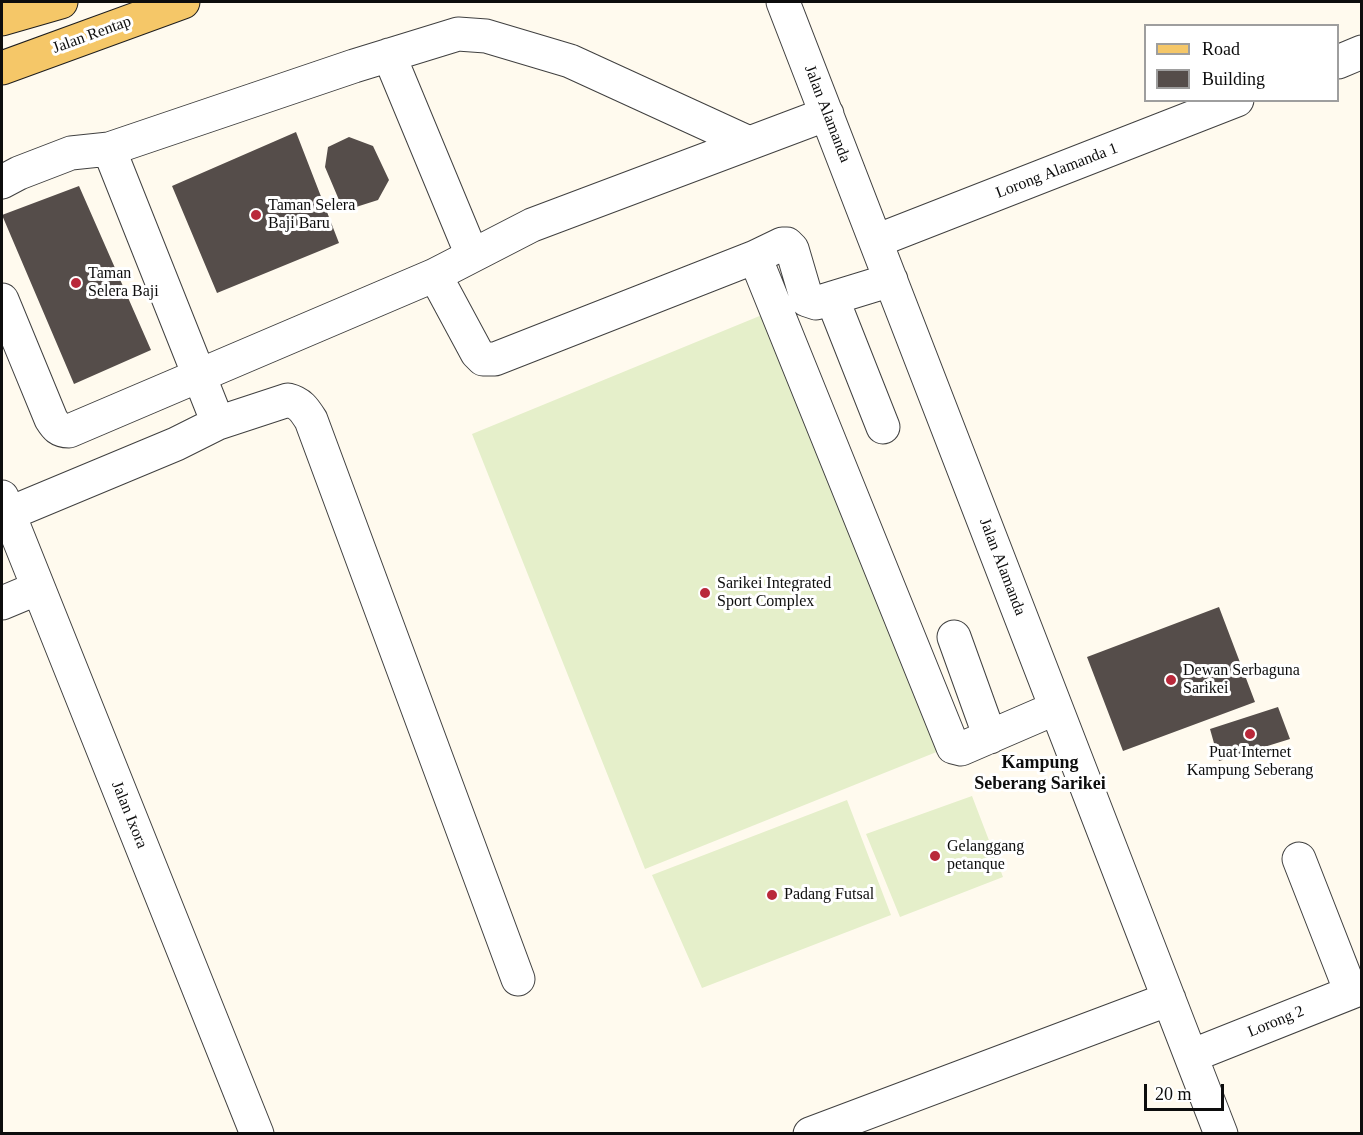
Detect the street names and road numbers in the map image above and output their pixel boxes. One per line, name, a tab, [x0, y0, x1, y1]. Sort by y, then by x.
street label: Jalan Rentap	[50, 12, 134, 58]
street label: Jalan Alamanda	[800, 63, 854, 165]
street label: Lorong Alamanda 1	[993, 139, 1121, 203]
street label: Jalan Alamanda	[975, 516, 1029, 618]
street label: Jalan Ixora	[107, 779, 151, 851]
street label: Lorong 2	[1245, 1002, 1307, 1042]

